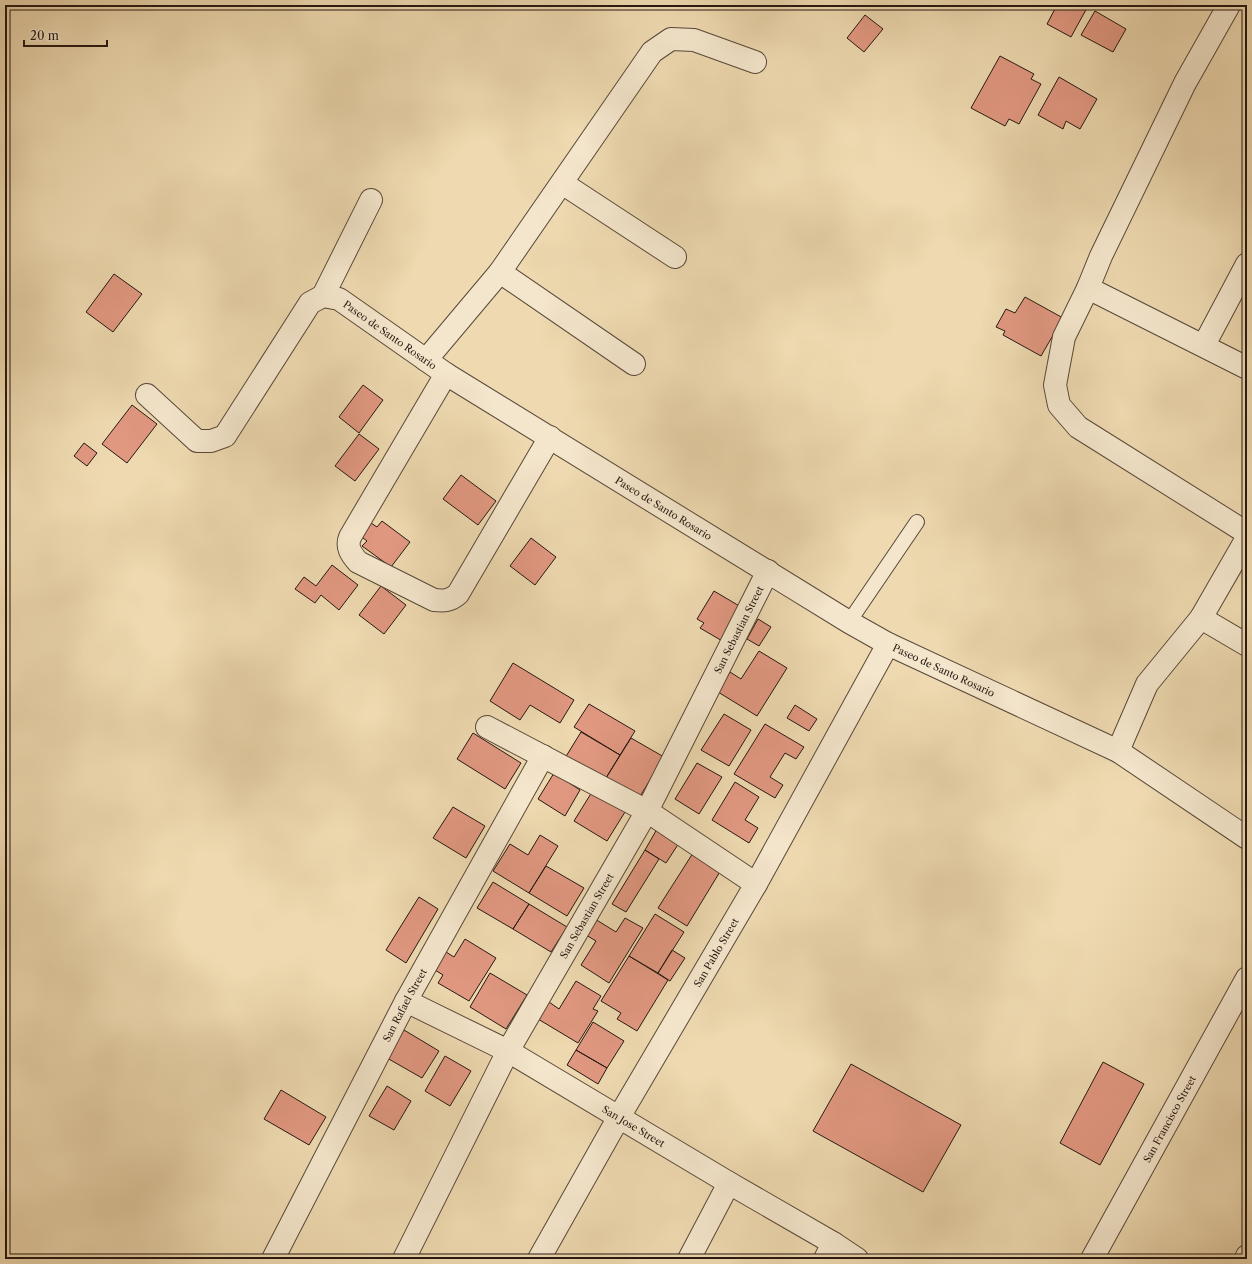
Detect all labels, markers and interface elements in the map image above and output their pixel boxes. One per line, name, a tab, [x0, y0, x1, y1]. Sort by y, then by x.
scale bar	[24, 22, 107, 48]
text: 20 m	[30, 28, 59, 43]
street label: Paseo de Santo Rosario	[341, 298, 439, 372]
street label: Paseo de Santo Rosario	[613, 473, 714, 543]
street label: San Sebastian Street	[711, 583, 766, 676]
street label: Paseo de Santo Rosario	[891, 641, 997, 699]
street label: San Sebastian Street	[557, 870, 616, 961]
street label: San Pablo Street	[690, 915, 741, 989]
street label: San Rafael Street	[380, 966, 430, 1044]
street label: San Francisco Street	[1140, 1073, 1199, 1165]
street label: San Jose Street	[600, 1102, 668, 1150]

